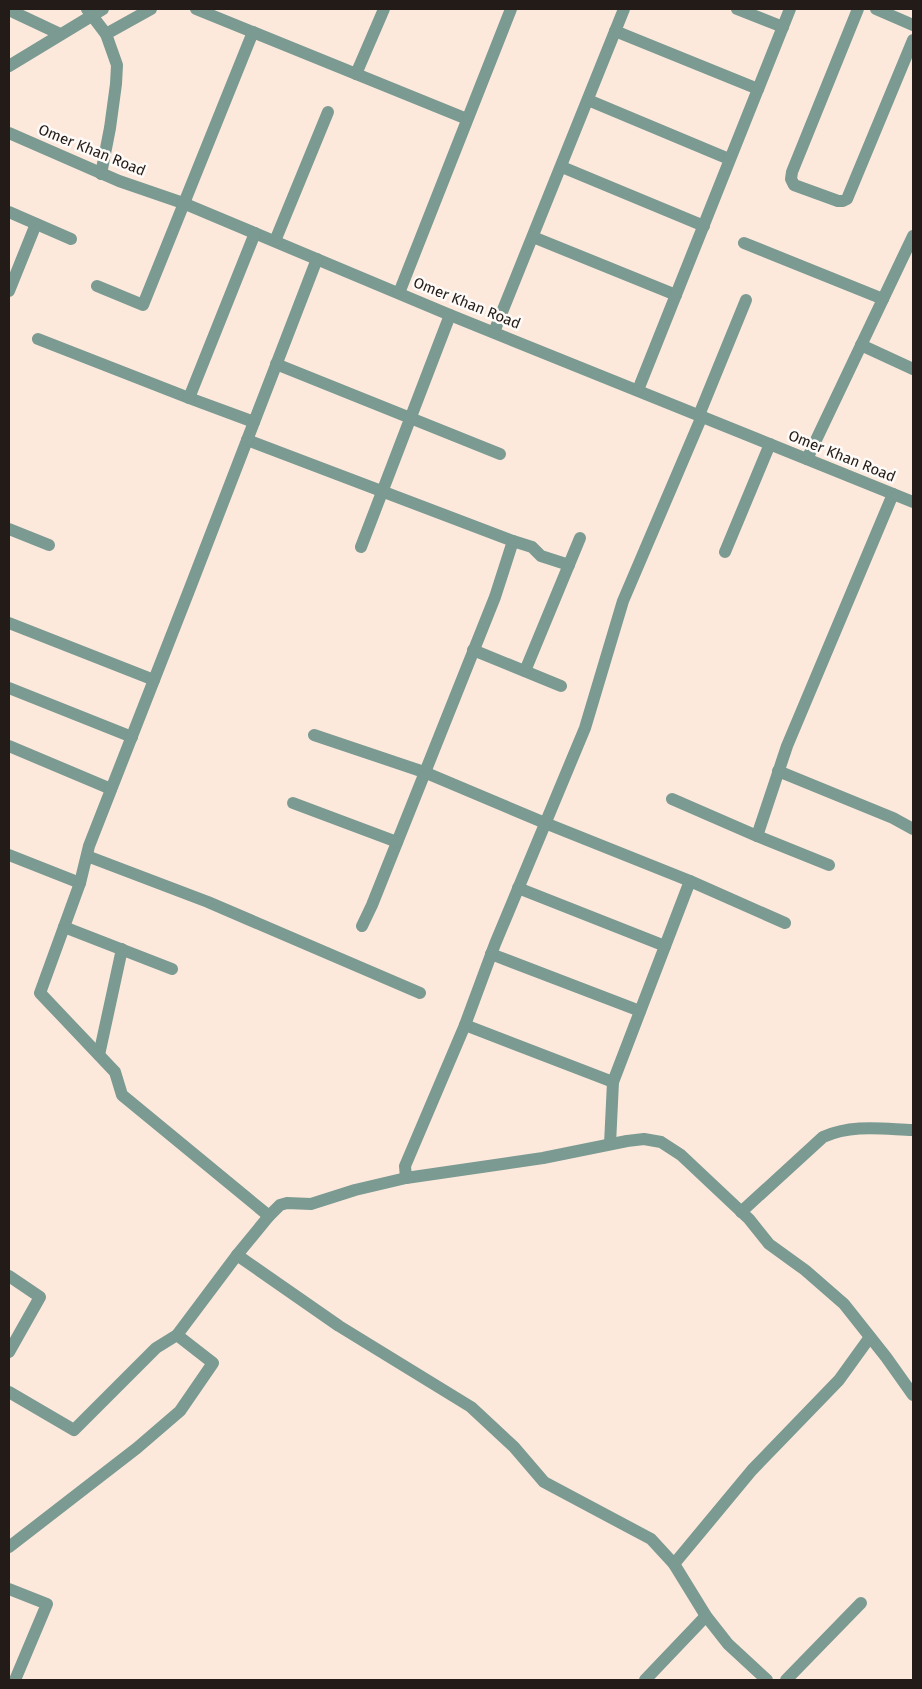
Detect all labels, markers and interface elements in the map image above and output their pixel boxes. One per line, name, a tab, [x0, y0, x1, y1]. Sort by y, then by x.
street label: Omer Khan Road	[36, 120, 148, 180]
street label: Omer Khan Road	[411, 273, 523, 333]
street label: Omer Khan Road	[786, 426, 898, 486]

